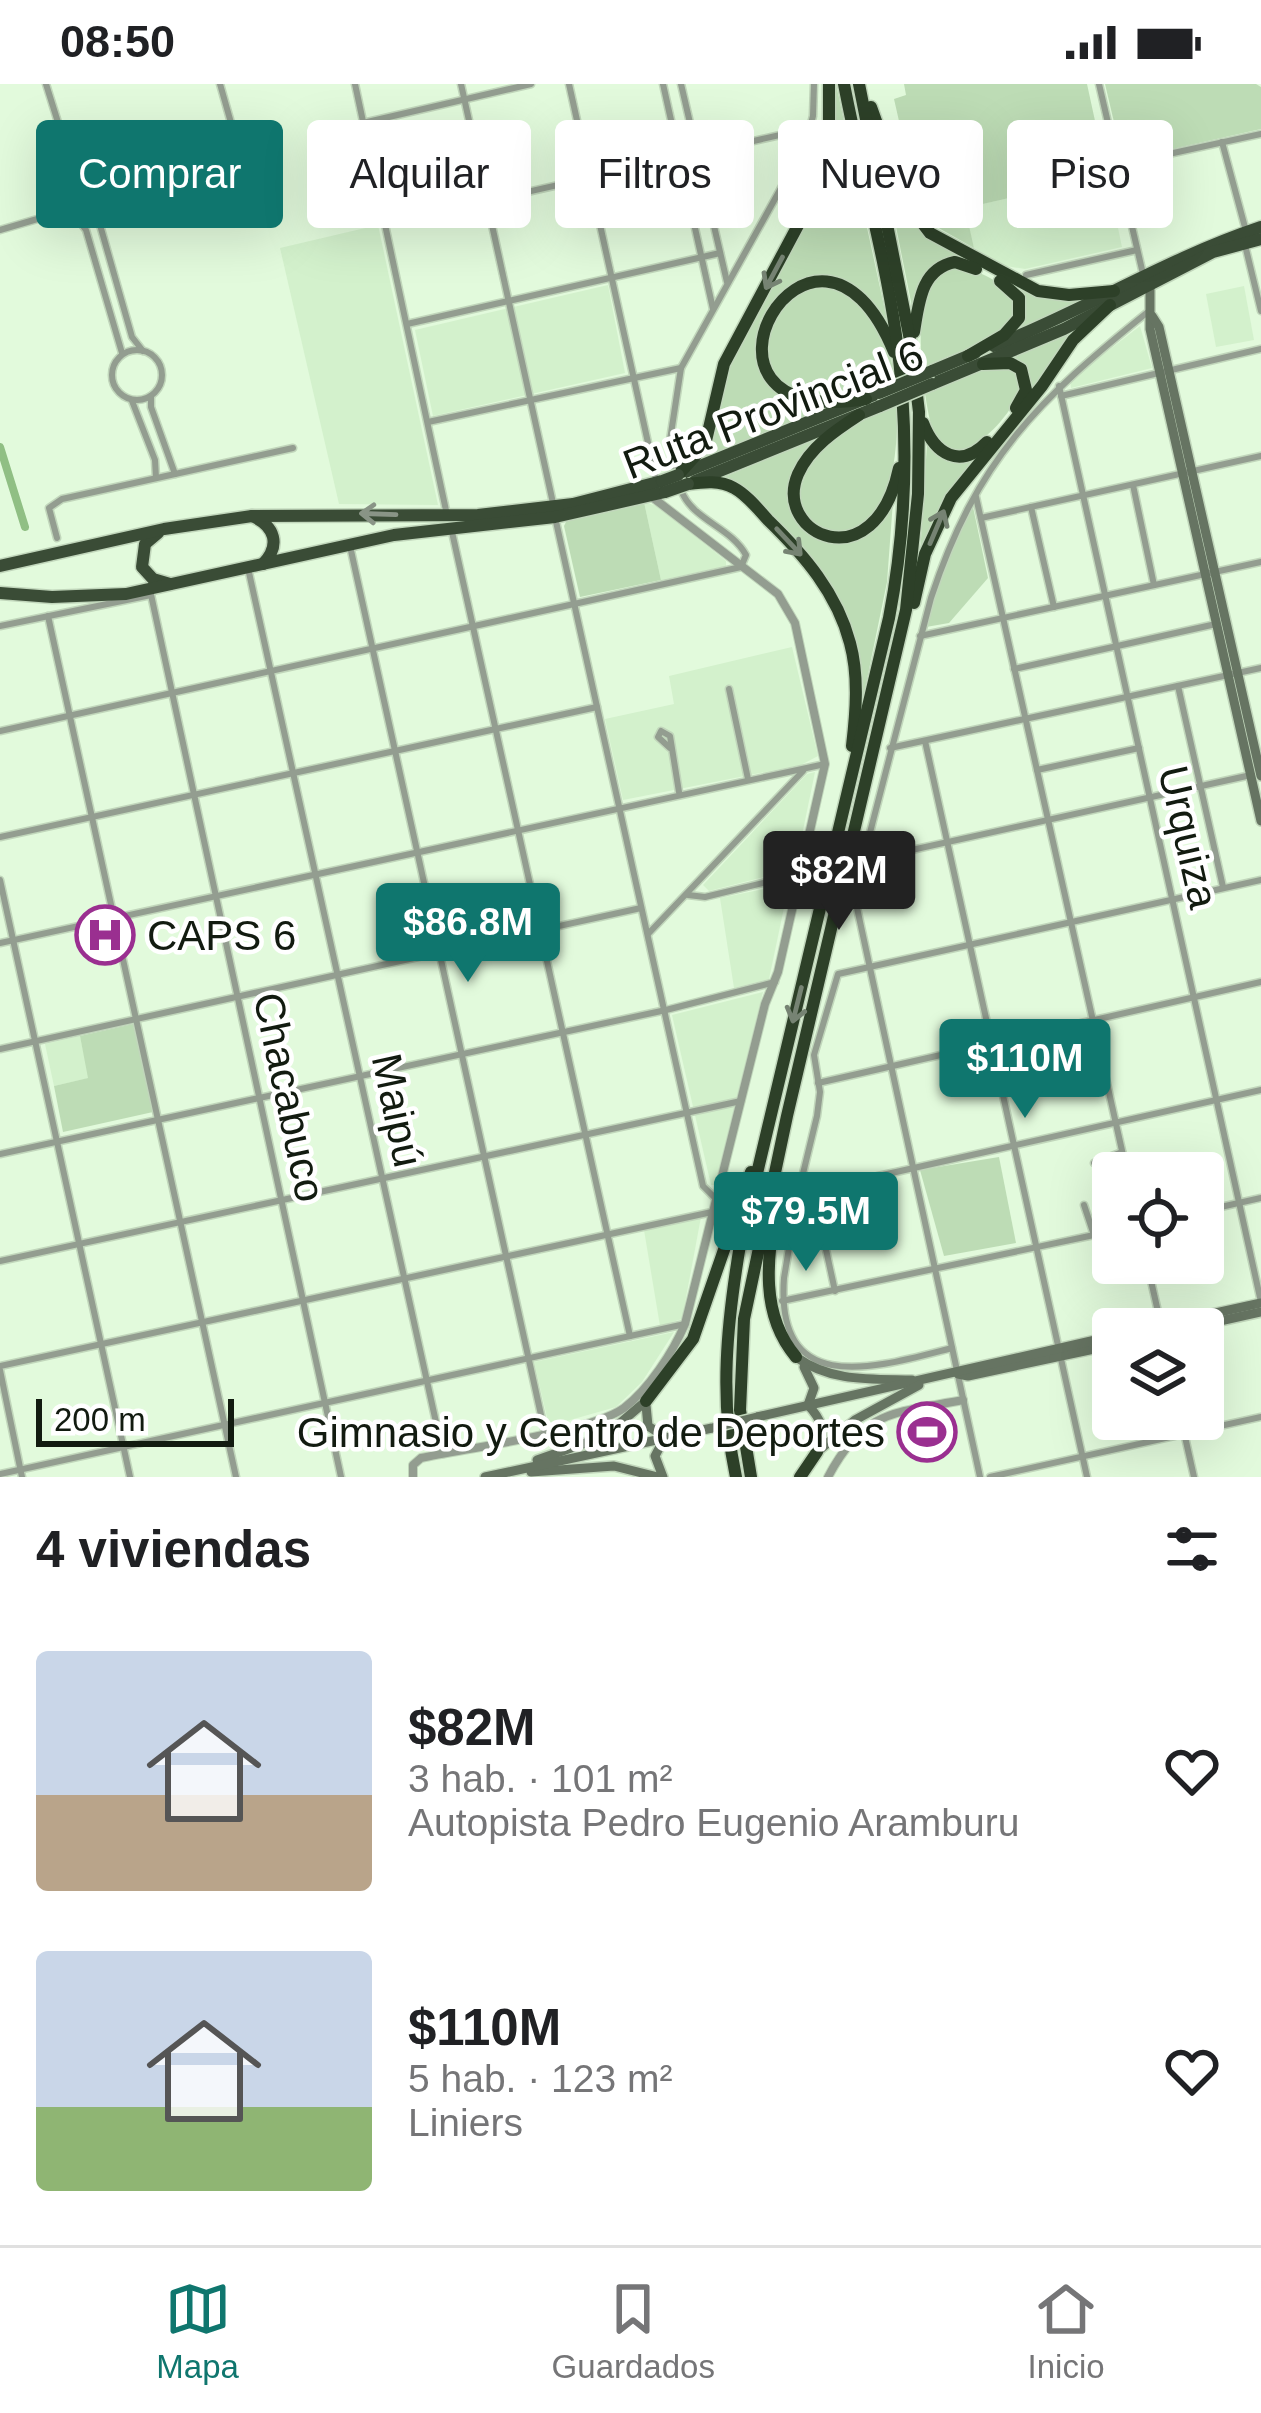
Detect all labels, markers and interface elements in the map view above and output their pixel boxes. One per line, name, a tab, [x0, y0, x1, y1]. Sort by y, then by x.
text: 08:50	[60, 16, 175, 67]
chip: Comprar	[36, 120, 283, 228]
chip: Alquilar	[307, 120, 531, 228]
chip: Filtros	[555, 120, 754, 228]
chip: Nuevo	[778, 120, 983, 228]
chip: Piso	[1007, 120, 1173, 228]
one-way arrow	[762, 254, 785, 289]
street label: Ruta Provincial 6	[617, 331, 930, 488]
one-way arrow	[359, 503, 398, 526]
one-way arrow	[927, 509, 949, 545]
one-way arrow	[775, 526, 803, 556]
street label: Urquiza	[1149, 761, 1228, 914]
pin: $82M	[768, 831, 910, 933]
text: $82M	[790, 848, 888, 891]
pin: $86.8M	[370, 883, 566, 985]
text: $86.8M	[403, 900, 533, 943]
hospital icon: CAPS 6	[74, 904, 136, 966]
place label: CAPS 6	[147, 912, 296, 959]
one-way arrow	[785, 985, 807, 1023]
street label: Chacabuco	[244, 988, 335, 1206]
pin: $110M	[941, 1019, 1109, 1121]
text: $110M	[966, 1036, 1084, 1079]
street label: Maipú	[363, 1049, 432, 1171]
map controls	[1092, 1152, 1224, 1440]
button: locate	[1092, 1152, 1224, 1284]
pin: $79.5M	[708, 1172, 904, 1274]
text: $79.5M	[741, 1189, 871, 1232]
button: layers	[1092, 1308, 1224, 1440]
scale bar	[36, 1393, 234, 1446]
text: 200 m	[54, 1401, 146, 1438]
sports icon: Gimnasio y Centro de Deportes	[896, 1401, 958, 1463]
place label: Gimnasio y Centro de Deportes	[297, 1409, 885, 1456]
icon: filters	[1159, 1516, 1225, 1582]
text: 4 viviendas	[36, 1521, 311, 1578]
icon: home	[132, 1699, 276, 1843]
text: $82M	[408, 1699, 536, 1756]
icon: heart	[1159, 1738, 1225, 1804]
text: 3 hab. · 101 m²	[408, 1757, 672, 1800]
text: Autopista Pedro Eugenio Aramburu	[408, 1801, 1019, 1844]
icon: home	[132, 1999, 276, 2143]
text: $110M	[408, 1999, 561, 2056]
icon: heart	[1159, 2038, 1225, 2104]
text: 5 hab. · 123 m²	[408, 2057, 672, 2100]
text: Liniers	[408, 2101, 523, 2144]
tab: Mapa	[156, 2276, 239, 2386]
tab: Guardados	[552, 2276, 715, 2386]
tab: Inicio	[1028, 2276, 1105, 2386]

